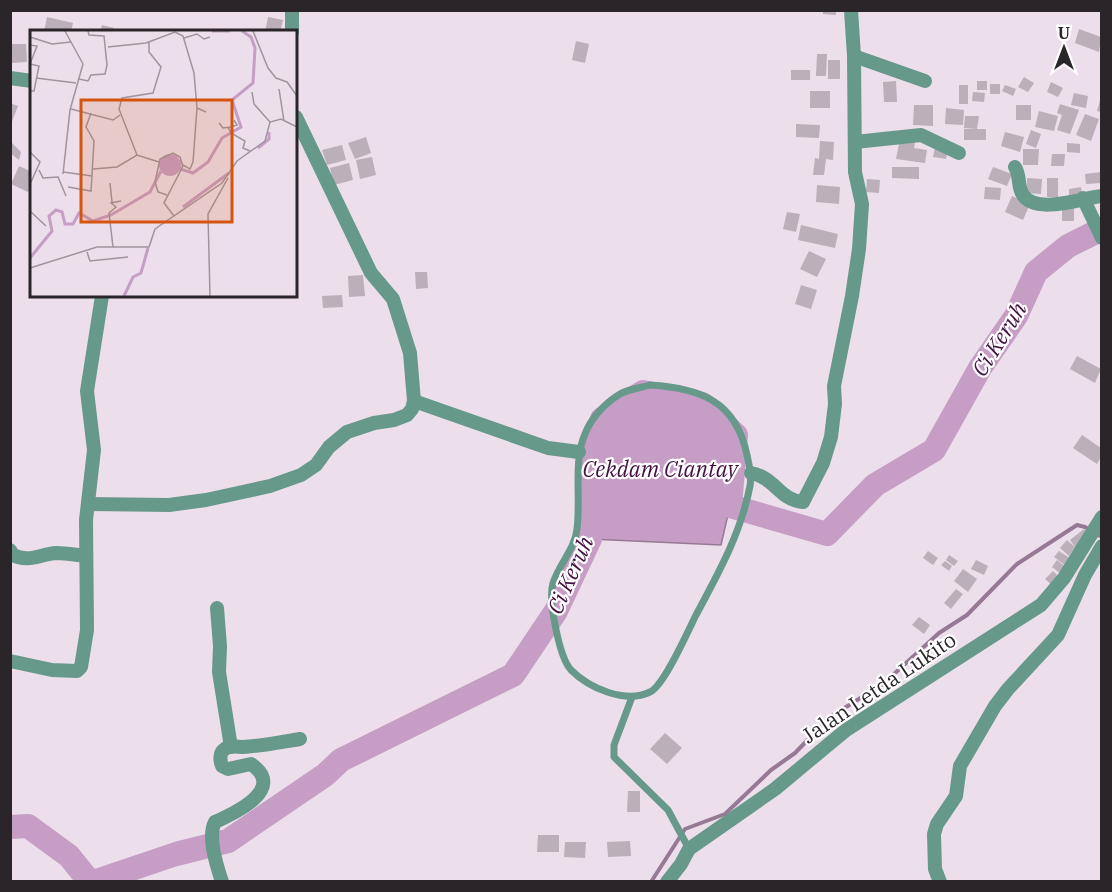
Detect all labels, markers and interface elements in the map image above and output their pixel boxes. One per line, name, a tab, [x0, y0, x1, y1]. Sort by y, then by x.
north arrow	[1034, 18, 1094, 78]
text: U	[1058, 23, 1070, 43]
inset map	[30, 30, 297, 297]
water label: Ci Keruh	[965, 296, 1033, 381]
water label: Cekdam Ciantay	[583, 454, 739, 483]
water label: Ci Keruh	[540, 531, 599, 618]
street label: Jalan Letda Lukito	[796, 625, 961, 749]

